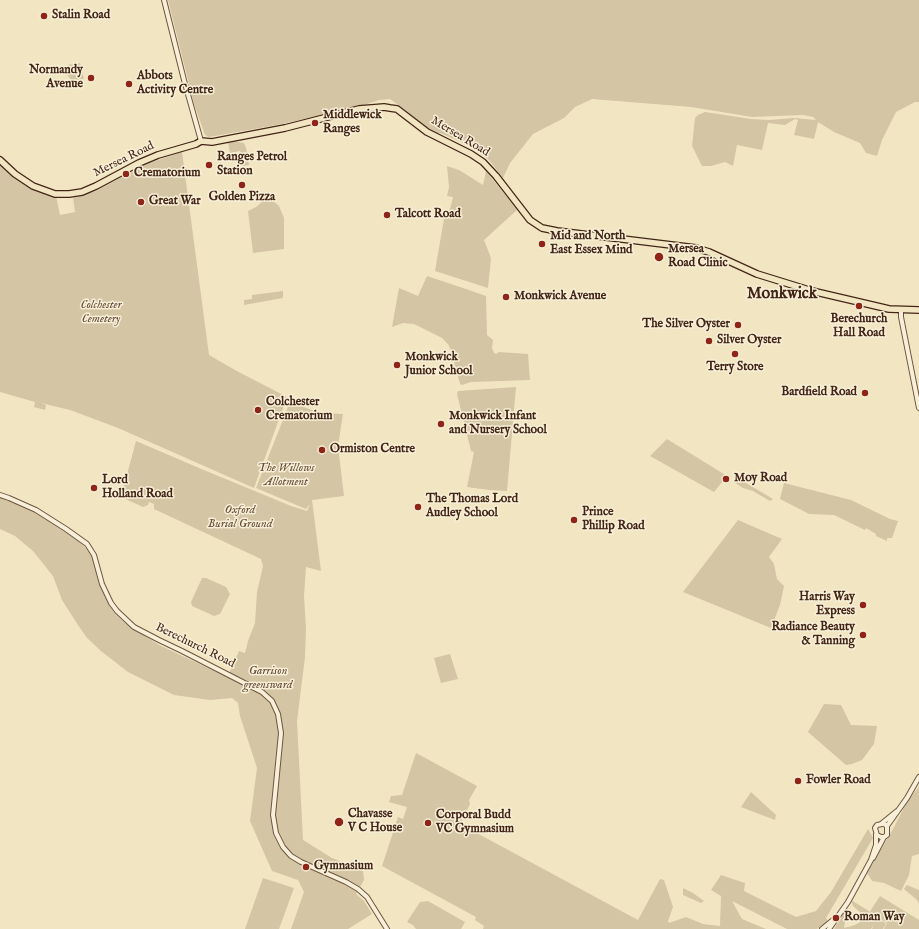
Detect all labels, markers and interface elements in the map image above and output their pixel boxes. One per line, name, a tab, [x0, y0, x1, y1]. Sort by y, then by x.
place label: Stalin Road	[52, 9, 110, 23]
marker: Stalin Road	[39, 11, 49, 21]
place label: Normandy Avenue	[29, 64, 83, 92]
place label: Abbots Activity Centre	[137, 70, 213, 98]
marker: Normandy Avenue	[86, 73, 96, 83]
marker: Abbots Activity Centre	[124, 79, 134, 89]
place label: Middlewick Ranges	[323, 109, 382, 137]
street label: Mersea Road	[428, 114, 492, 160]
marker: Middlewick Ranges	[310, 118, 320, 128]
street label: Mersea Road	[91, 139, 157, 181]
place label: Ranges Petrol Station	[217, 151, 287, 179]
marker: Ranges Petrol Station	[204, 160, 214, 170]
place label: Crematorium	[134, 167, 200, 181]
marker: Crematorium	[121, 169, 131, 179]
marker: Golden Pizza	[237, 180, 247, 190]
place label: Golden Pizza	[209, 191, 275, 205]
place label: Great War	[149, 195, 201, 209]
marker: Great War	[136, 197, 146, 207]
place label: Talcott Road	[395, 208, 461, 222]
marker: Talcott Road	[382, 210, 392, 220]
place label: Mid and North East Essex Mind	[550, 230, 632, 258]
marker: Mid and North East Essex Mind	[537, 239, 547, 249]
place label: Mersea Road Clinic	[668, 243, 728, 271]
marker: Mersea Road Clinic	[653, 251, 665, 263]
district label: Monkwick	[747, 285, 817, 305]
place label: Monkwick Avenue	[514, 290, 606, 304]
marker: Monkwick Avenue	[501, 292, 511, 302]
park label: Colchester Cemetery	[80, 299, 122, 327]
marker: Berechurch Hall Road	[854, 301, 864, 311]
place label: Berechurch Hall Road	[831, 313, 887, 341]
place label: The Silver Oyster	[642, 318, 730, 332]
marker: The Silver Oyster	[733, 320, 743, 330]
place label: Silver Oyster	[717, 334, 781, 348]
marker: Silver Oyster	[704, 336, 714, 346]
marker: Terry Store	[730, 349, 740, 359]
place label: Monkwick Junior School	[405, 351, 473, 379]
marker: Monkwick Junior School	[392, 360, 402, 370]
place label: Terry Store	[706, 361, 764, 375]
place label: Bardfield Road	[781, 386, 857, 400]
marker: Bardfield Road	[860, 388, 870, 398]
place label: Colchester Crematorium	[266, 396, 332, 424]
marker: Colchester Crematorium	[253, 405, 263, 415]
place label: Monkwick Infant and Nursery School	[449, 410, 547, 438]
marker: Monkwick Infant and Nursery School	[436, 419, 446, 429]
place label: Ormiston Centre	[330, 443, 415, 457]
marker: Ormiston Centre	[317, 445, 327, 455]
park label: The Willows Allotment	[257, 462, 315, 490]
place label: Moy Road	[734, 472, 787, 486]
place label: Lord Holland Road	[102, 474, 173, 502]
marker: Moy Road	[721, 474, 731, 484]
marker: Lord Holland Road	[89, 483, 99, 493]
place label: The Thomas Lord Audley School	[426, 493, 518, 521]
marker: The Thomas Lord Audley School	[413, 502, 423, 512]
park label: Oxford Burial Ground	[208, 504, 272, 532]
place label: Prince Phillip Road	[582, 506, 645, 534]
marker: Prince Phillip Road	[569, 515, 579, 525]
place label: Harris Way Express	[799, 591, 855, 619]
marker: Harris Way Express	[858, 600, 868, 610]
street label: Berechurch Road	[153, 621, 237, 671]
place label: Radiance Beauty & Tanning	[771, 621, 855, 649]
marker: Radiance Beauty & Tanning	[858, 630, 868, 640]
park label: Garrison greensward	[244, 665, 292, 693]
place label: Fowler Road	[806, 774, 871, 788]
marker: Fowler Road	[793, 776, 803, 786]
place label: Chavasse V C House	[348, 808, 402, 836]
place label: Corporal Budd VC Gymnasium	[436, 809, 514, 837]
marker: Chavasse V C House	[333, 816, 345, 828]
marker: Corporal Budd VC Gymnasium	[423, 818, 433, 828]
place label: Gymnasium	[314, 860, 373, 874]
marker: Gymnasium	[301, 862, 311, 872]
place label: Roman Way	[844, 911, 905, 925]
marker: Roman Way	[831, 913, 841, 923]

